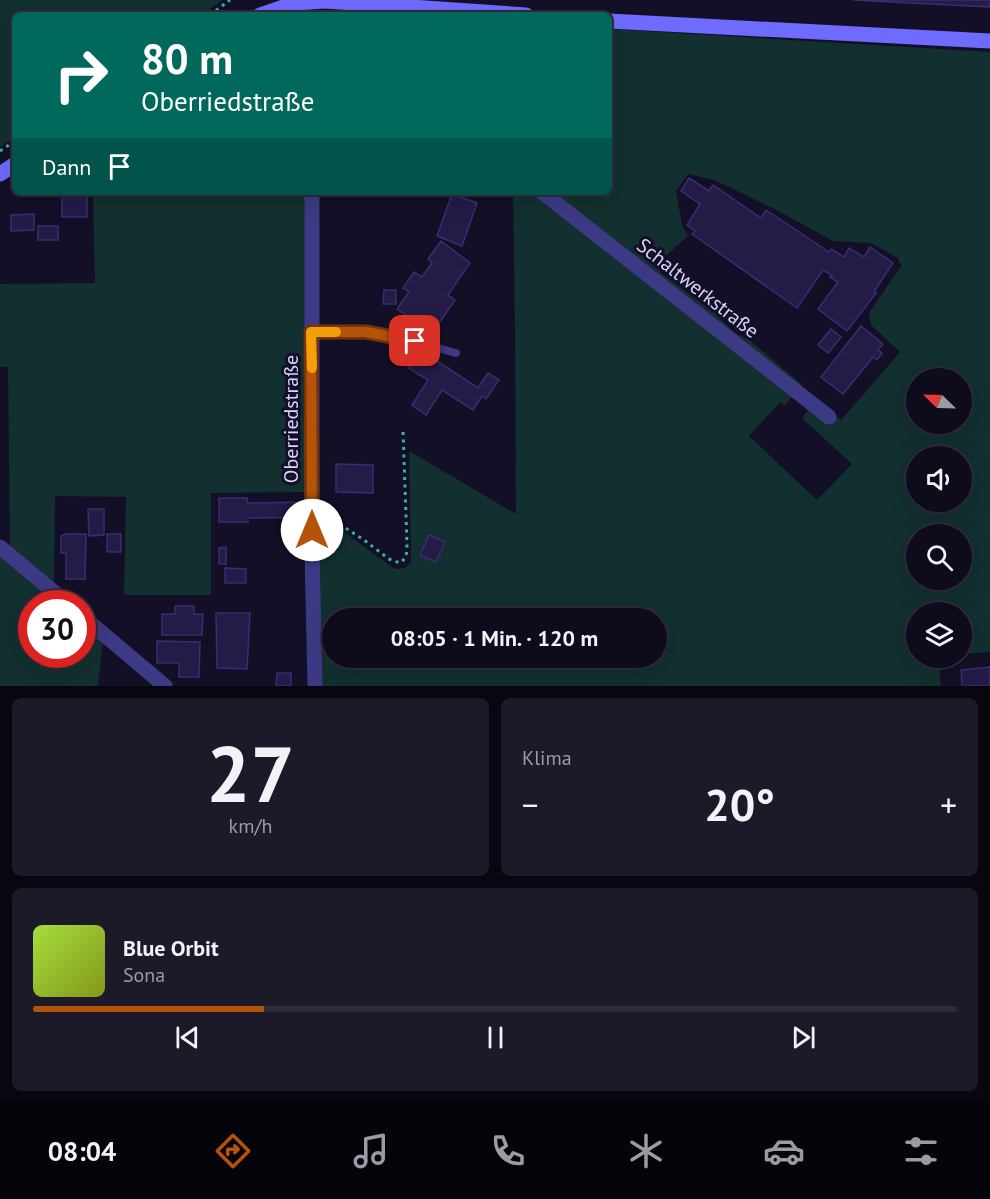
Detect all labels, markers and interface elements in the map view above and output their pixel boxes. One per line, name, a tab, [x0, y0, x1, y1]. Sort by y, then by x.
text: 80 m	[141, 31, 233, 86]
icon: right	[42, 36, 120, 114]
text: Oberriedstraße	[141, 84, 314, 118]
icon: arrive	[103, 150, 136, 183]
text: Dann	[42, 153, 91, 181]
street label: Schaltwerkstraße	[632, 232, 764, 344]
pin	[389, 315, 440, 366]
icon: arrive	[398, 324, 431, 357]
street label: Oberriedstraße	[278, 355, 304, 483]
north arrow	[906, 368, 972, 434]
map controls	[906, 368, 972, 668]
button: sound	[906, 446, 972, 512]
position arrow	[280, 498, 344, 562]
button: search	[906, 524, 972, 590]
speed limit sign: 30	[18, 590, 96, 668]
button: layers	[906, 602, 972, 668]
text: 08:05 · 1 Min. · 120 m	[391, 624, 598, 652]
text: 27	[206, 723, 295, 824]
text: Klima	[522, 745, 572, 771]
text: 20°	[704, 775, 775, 833]
text: −	[522, 783, 539, 826]
text: +	[940, 783, 957, 826]
text: km/h	[229, 813, 272, 839]
text: Blue Orbit	[123, 934, 219, 962]
text: Sona	[123, 962, 165, 988]
icon: previous	[171, 1021, 204, 1054]
icon: pause	[479, 1021, 512, 1054]
icon: next	[787, 1021, 820, 1054]
icon: directions	[212, 1130, 254, 1172]
icon: music	[350, 1130, 392, 1172]
icon: phone	[487, 1130, 529, 1172]
icon: climate	[625, 1130, 667, 1172]
icon: car	[763, 1130, 805, 1172]
icon: filters	[900, 1130, 942, 1172]
text: 08:04	[48, 1134, 116, 1168]

